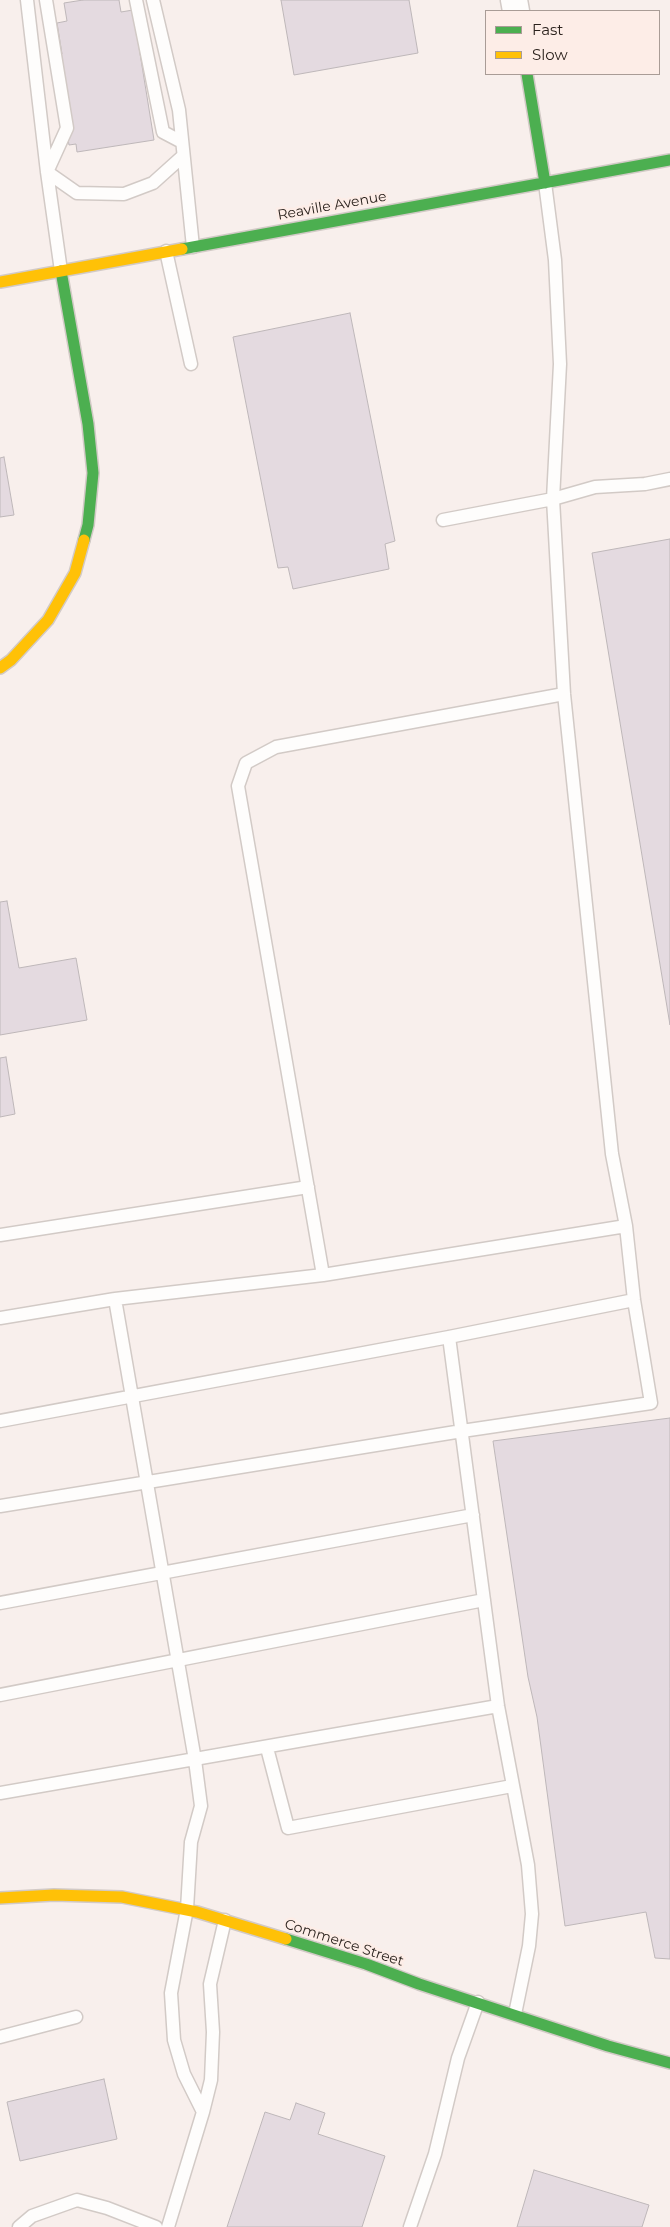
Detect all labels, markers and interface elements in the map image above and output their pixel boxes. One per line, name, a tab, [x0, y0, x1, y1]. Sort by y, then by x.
legend	[485, 10, 660, 75]
text: Fast	[532, 20, 563, 39]
text: Slow	[532, 45, 568, 64]
street label: Reaville Avenue	[276, 188, 388, 224]
street label: Commerce Street	[282, 1916, 406, 1970]

